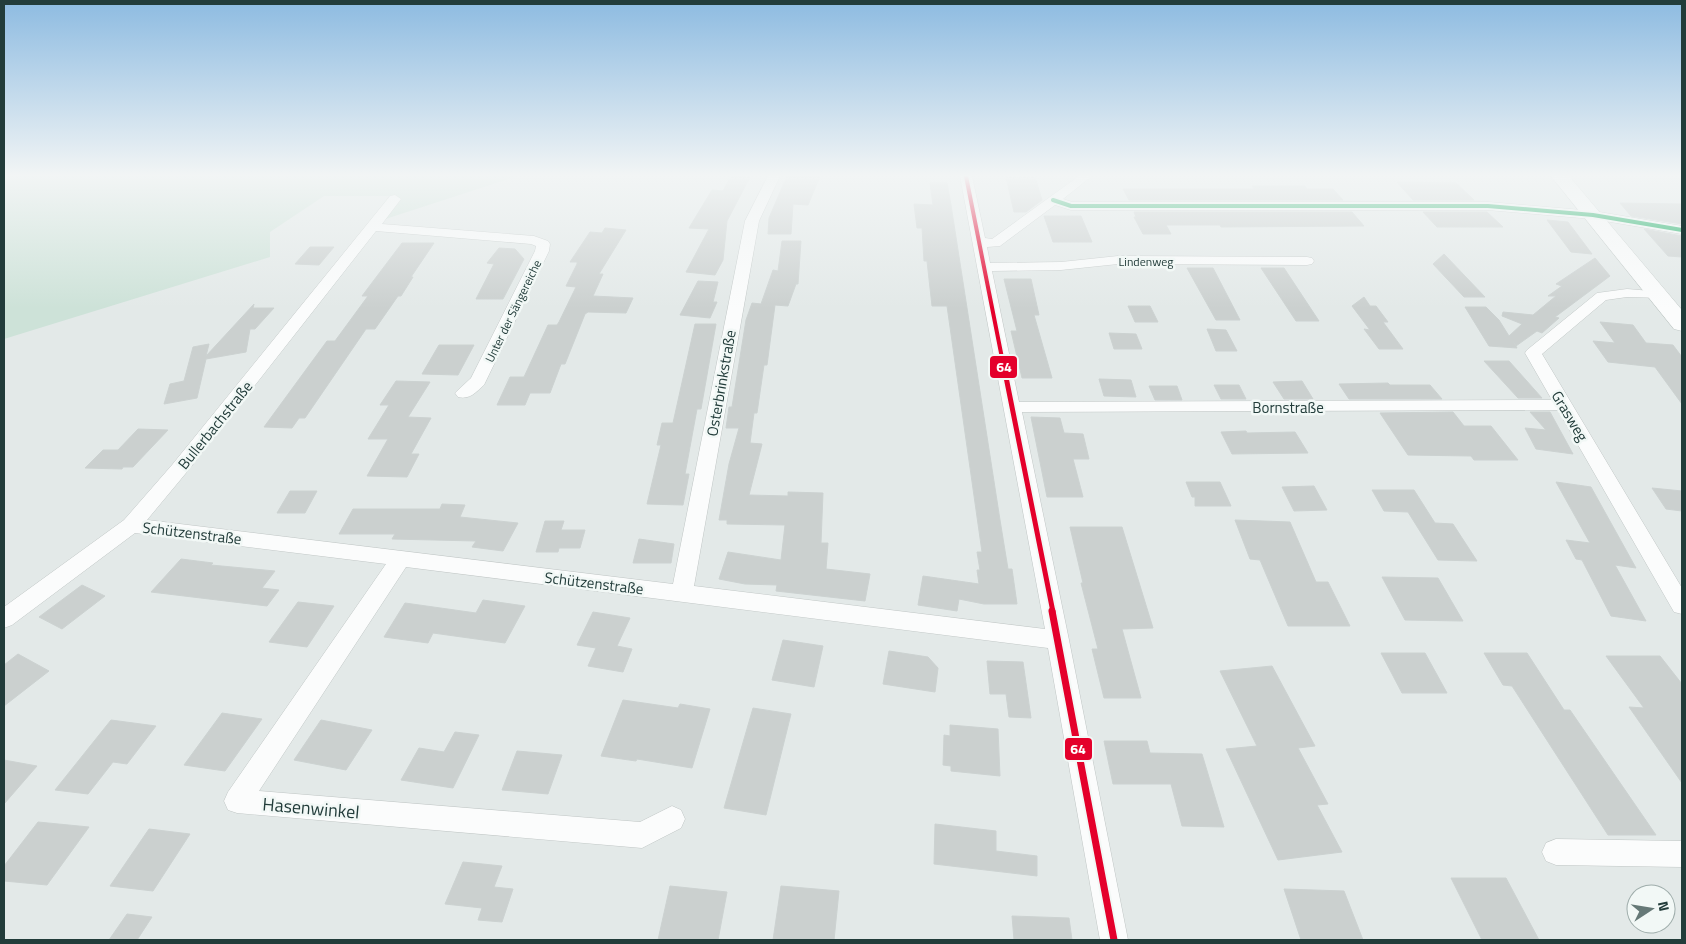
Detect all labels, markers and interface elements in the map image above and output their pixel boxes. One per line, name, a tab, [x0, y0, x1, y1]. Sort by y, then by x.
street label: Lindenweg	[1119, 252, 1173, 271]
street label: Unter der Sängereiche	[480, 256, 546, 366]
street label: Osterbrinkstraße	[700, 328, 742, 438]
line badge: 64	[989, 355, 1018, 379]
text: 64	[996, 356, 1012, 377]
street label: Bullerbachstraße	[172, 376, 258, 474]
street label: Grasweg	[1546, 386, 1594, 446]
street label: Bornstraße	[1252, 396, 1324, 419]
street label: Schützenstraße	[141, 516, 243, 550]
street label: Schützenstraße	[543, 566, 645, 600]
line badge: 64	[1064, 737, 1093, 761]
text: 64	[1070, 738, 1086, 759]
street label: Hasenwinkel	[261, 790, 361, 826]
north arrow	[1626, 884, 1676, 934]
text: N	[1653, 899, 1675, 913]

